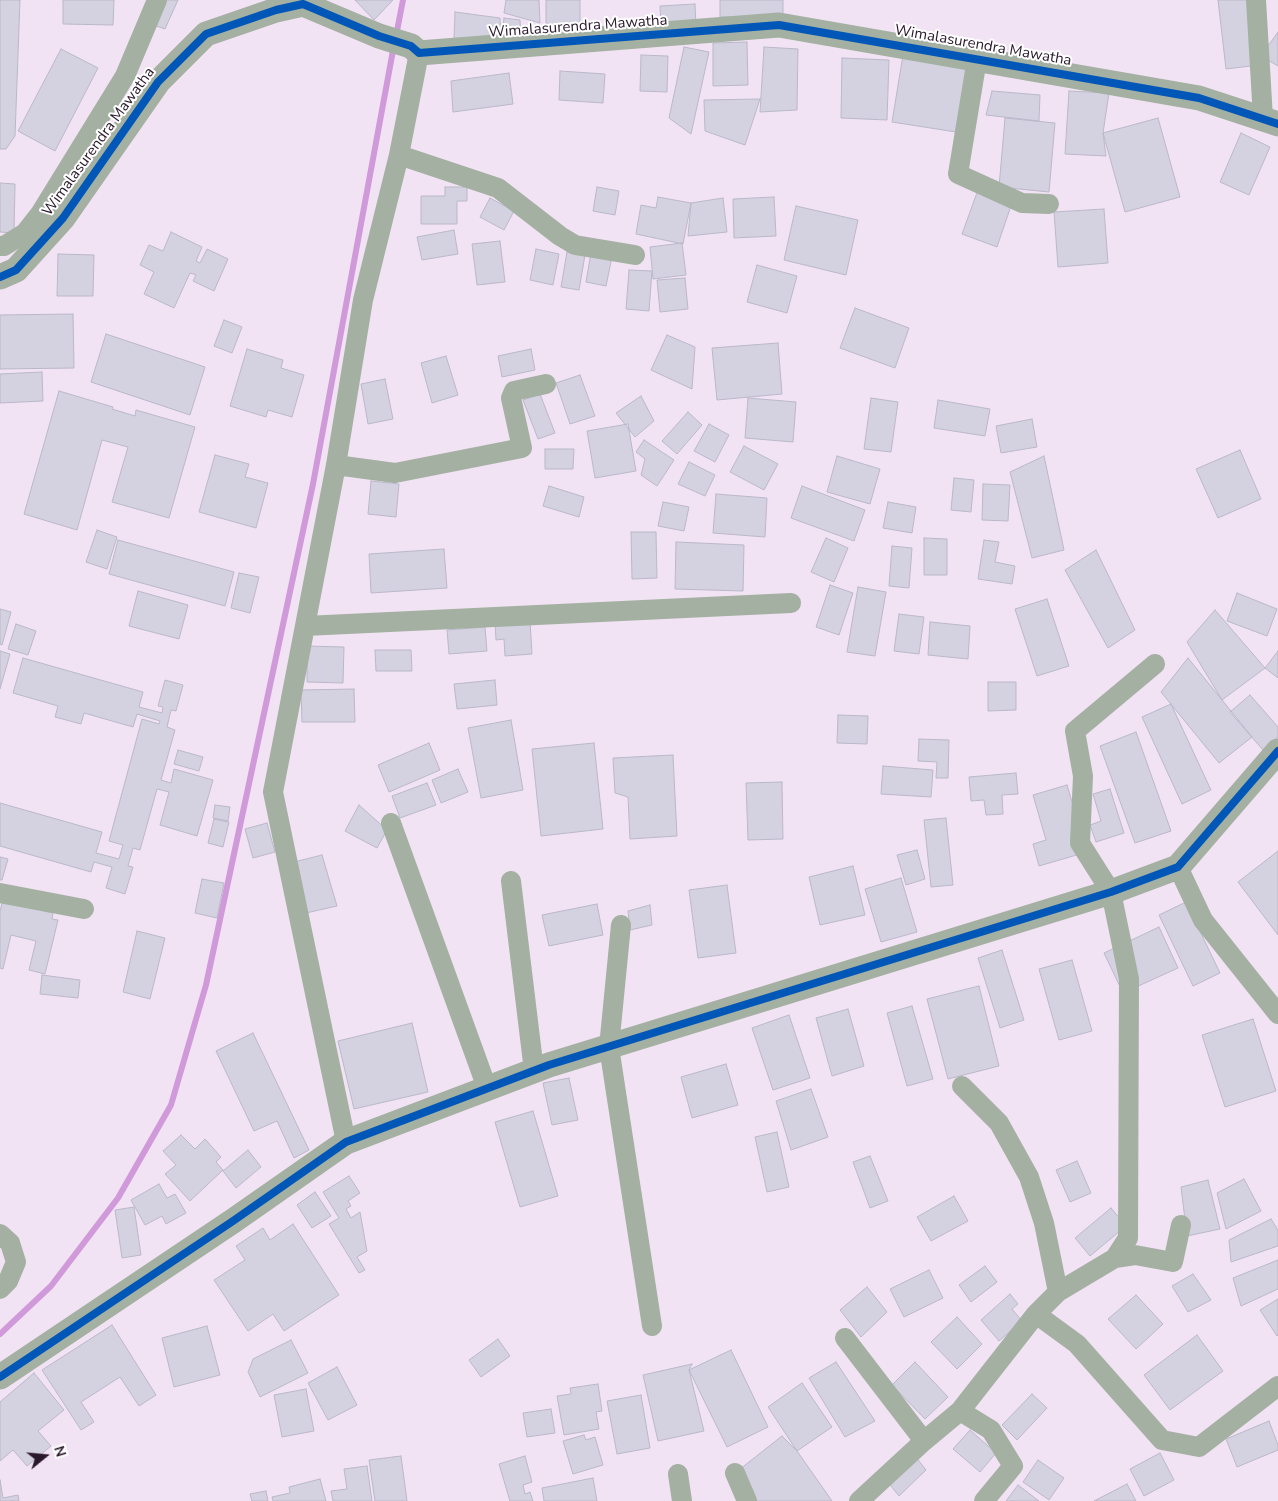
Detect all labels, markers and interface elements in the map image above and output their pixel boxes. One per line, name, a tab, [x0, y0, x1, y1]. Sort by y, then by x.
street label: Wimalasurendra Mawatha	[488, 12, 668, 42]
street label: Wimalasurendra Mawatha	[893, 22, 1073, 70]
street label: Wimalasurendra Mawatha	[39, 64, 159, 220]
north arrow	[20, 1431, 70, 1481]
text: N	[49, 1444, 70, 1459]

